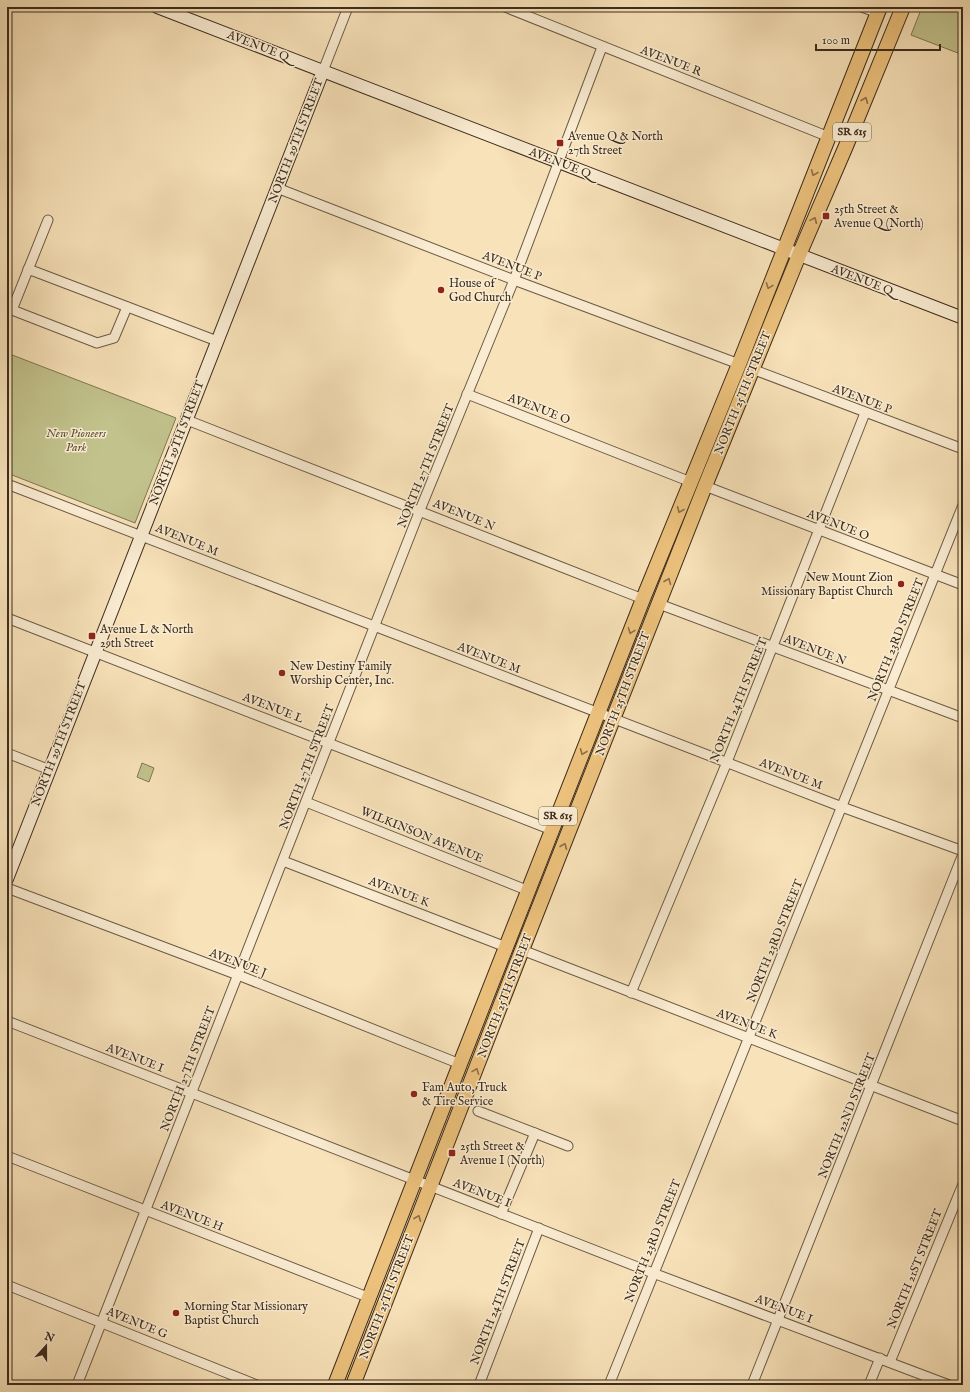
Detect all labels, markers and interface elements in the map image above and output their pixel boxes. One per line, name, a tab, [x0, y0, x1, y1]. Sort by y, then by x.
scale bar	[816, 26, 940, 52]
street label: AVENUE Q	[224, 27, 300, 68]
text: 100 m	[822, 33, 850, 48]
street label: AVENUE R	[637, 42, 705, 80]
street label: NORTH 29TH STREET	[265, 76, 327, 206]
one-way arrow	[860, 96, 868, 104]
road number: SR 615	[833, 123, 871, 141]
place label: Avenue Q & North 27th Street	[567, 129, 663, 158]
marker: Avenue Q & North 27th Street	[555, 138, 565, 148]
street label: AVENUE Q	[526, 144, 602, 185]
one-way arrow	[811, 169, 819, 176]
place label: 25th Street & Avenue Q (North)	[833, 202, 924, 231]
marker: 25th Street & Avenue Q (North)	[821, 211, 831, 221]
one-way arrow	[809, 216, 817, 224]
street label: AVENUE P	[479, 248, 544, 284]
street label: AVENUE Q	[828, 261, 904, 302]
place label: House of God Church	[449, 276, 512, 305]
one-way arrow	[766, 282, 774, 289]
marker: House of God Church	[436, 285, 446, 295]
street label: NORTH 25TH STREET	[711, 329, 775, 457]
street label: NORTH 29TH STREET	[146, 378, 208, 508]
street label: AVENUE P	[829, 381, 894, 417]
street label: AVENUE O	[505, 390, 572, 428]
street label: NORTH 27TH STREET	[394, 401, 458, 530]
park label: New Pioneers Park	[46, 426, 107, 455]
street label: AVENUE N	[430, 495, 498, 534]
street label: AVENUE O	[804, 506, 871, 544]
one-way arrow	[676, 507, 684, 514]
street label: AVENUE M	[152, 520, 221, 559]
place label: New Mount Zion Missionary Baptist Church	[761, 570, 894, 600]
street label: NORTH 23RD STREET	[864, 576, 928, 704]
one-way arrow	[663, 578, 671, 585]
marker: New Mount Zion Missionary Baptist Church	[896, 579, 906, 589]
place label: Avenue L & North 29th Street	[99, 622, 194, 651]
one-way arrow	[627, 627, 635, 634]
street label: NORTH 25TH STREET	[592, 630, 654, 758]
marker: Avenue L & North 29th Street	[87, 631, 97, 641]
street label: AVENUE N	[781, 631, 849, 669]
street label: NORTH 24TH STREET	[707, 635, 771, 765]
street label: AVENUE M	[454, 639, 523, 677]
place label: New Destiny Family Worship Center, Inc.	[290, 659, 394, 689]
marker: New Destiny Family Worship Center, Inc.	[277, 668, 287, 678]
street label: NORTH 29TH STREET	[28, 679, 90, 809]
street label: AVENUE L	[240, 689, 306, 727]
street label: NORTH 27TH STREET	[276, 702, 338, 832]
one-way arrow	[580, 748, 588, 755]
street label: AVENUE M	[756, 755, 825, 793]
street label: WILKINSON AVENUE	[359, 804, 485, 866]
road number: SR 615	[539, 807, 577, 825]
one-way arrow	[559, 842, 567, 849]
street label: AVENUE K	[366, 873, 432, 911]
street label: NORTH 23RD STREET	[743, 877, 807, 1005]
street label: NORTH 25TH STREET	[474, 932, 536, 1060]
street label: AVENUE J	[206, 945, 269, 982]
street label: NORTH 27TH STREET	[157, 1004, 219, 1134]
street label: AVENUE K	[714, 1005, 780, 1043]
street label: AVENUE I	[103, 1040, 166, 1076]
street label: NORTH 22ND STREET	[815, 1051, 879, 1181]
one-way arrow	[471, 1068, 479, 1075]
place label: Fam Auto, Truck & Tire Service	[422, 1080, 508, 1109]
marker: Fam Auto, Truck & Tire Service	[409, 1089, 419, 1099]
place label: 25th Street & Avenue I (North)	[459, 1139, 545, 1168]
marker: 25th Street & Avenue I (North)	[447, 1148, 457, 1158]
street label: AVENUE I	[450, 1175, 513, 1211]
street label: NORTH 23RD STREET	[621, 1177, 685, 1305]
street label: AVENUE H	[158, 1197, 225, 1235]
street label: NORTH 21ST STREET	[884, 1207, 946, 1331]
one-way arrow	[413, 1215, 421, 1222]
street label: NORTH 25TH STREET	[356, 1233, 418, 1361]
street label: NORTH 24TH STREET	[467, 1237, 529, 1367]
street label: AVENUE I	[752, 1291, 815, 1327]
place label: Morning Star Missionary Baptist Church	[184, 1299, 308, 1329]
street label: AVENUE G	[103, 1304, 170, 1342]
marker: Morning Star Missionary Baptist Church	[171, 1308, 181, 1318]
north arrow	[26, 1326, 66, 1366]
text: N	[41, 1329, 57, 1346]

